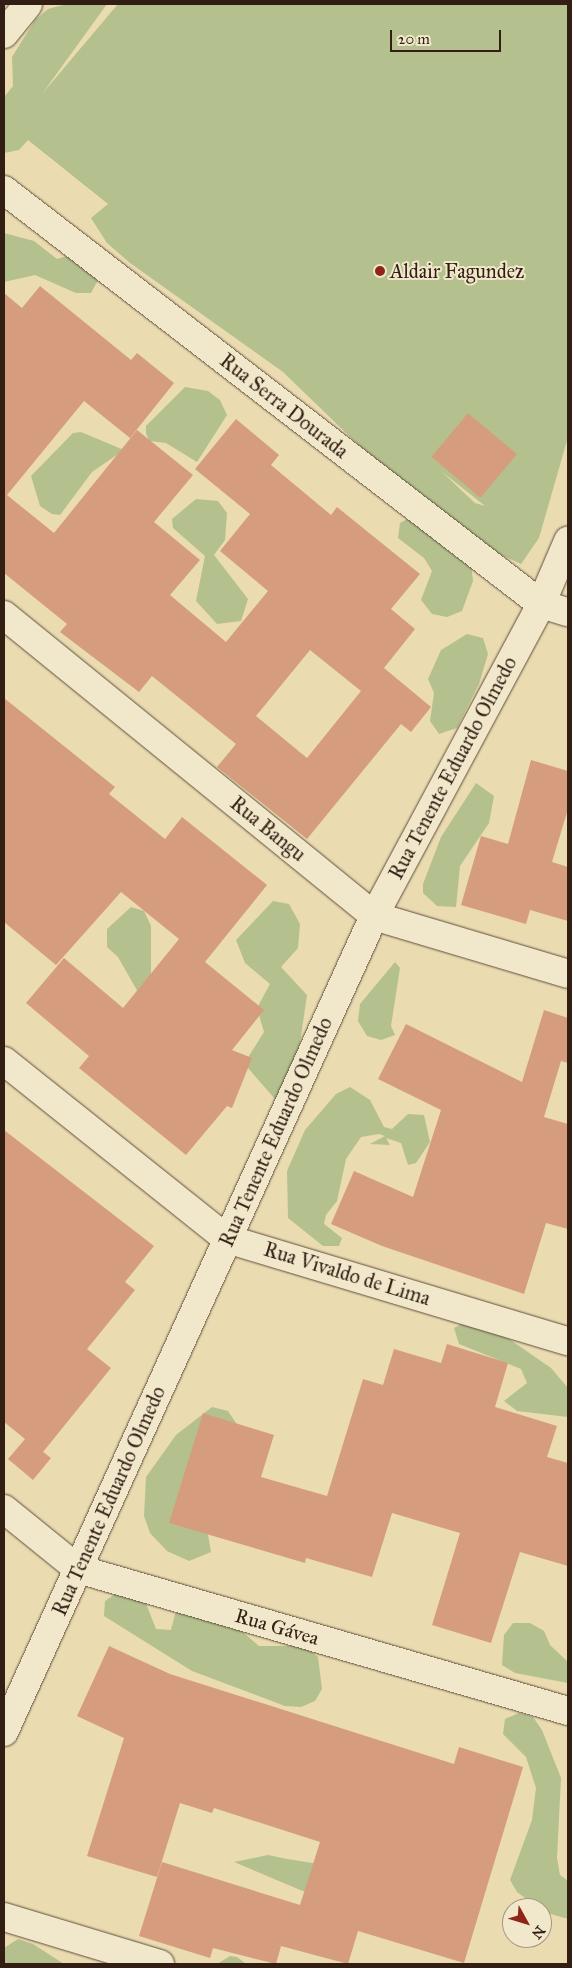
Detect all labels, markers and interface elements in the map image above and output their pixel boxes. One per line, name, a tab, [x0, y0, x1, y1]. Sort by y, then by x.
scale bar	[392, 20, 503, 52]
text: 20 m	[398, 30, 430, 48]
place label: Aldair Fagundez	[390, 259, 524, 283]
marker: Aldair Fagundez	[374, 265, 386, 277]
street label: Rua Serra Dourada	[215, 349, 353, 463]
street label: Rua Tenente Eduardo Olmedo	[384, 653, 522, 883]
street label: Rua Bangu	[225, 791, 311, 867]
street label: Rua Tenente Eduardo Olmedo	[214, 1013, 338, 1251]
street label: Rua Vivaldo de Lima	[261, 1237, 433, 1311]
street label: Rua Tenente Eduardo Olmedo	[47, 1382, 171, 1620]
street label: Rua Gávea	[232, 1604, 322, 1650]
north arrow	[502, 1898, 552, 1948]
text: N	[528, 1922, 549, 1942]

